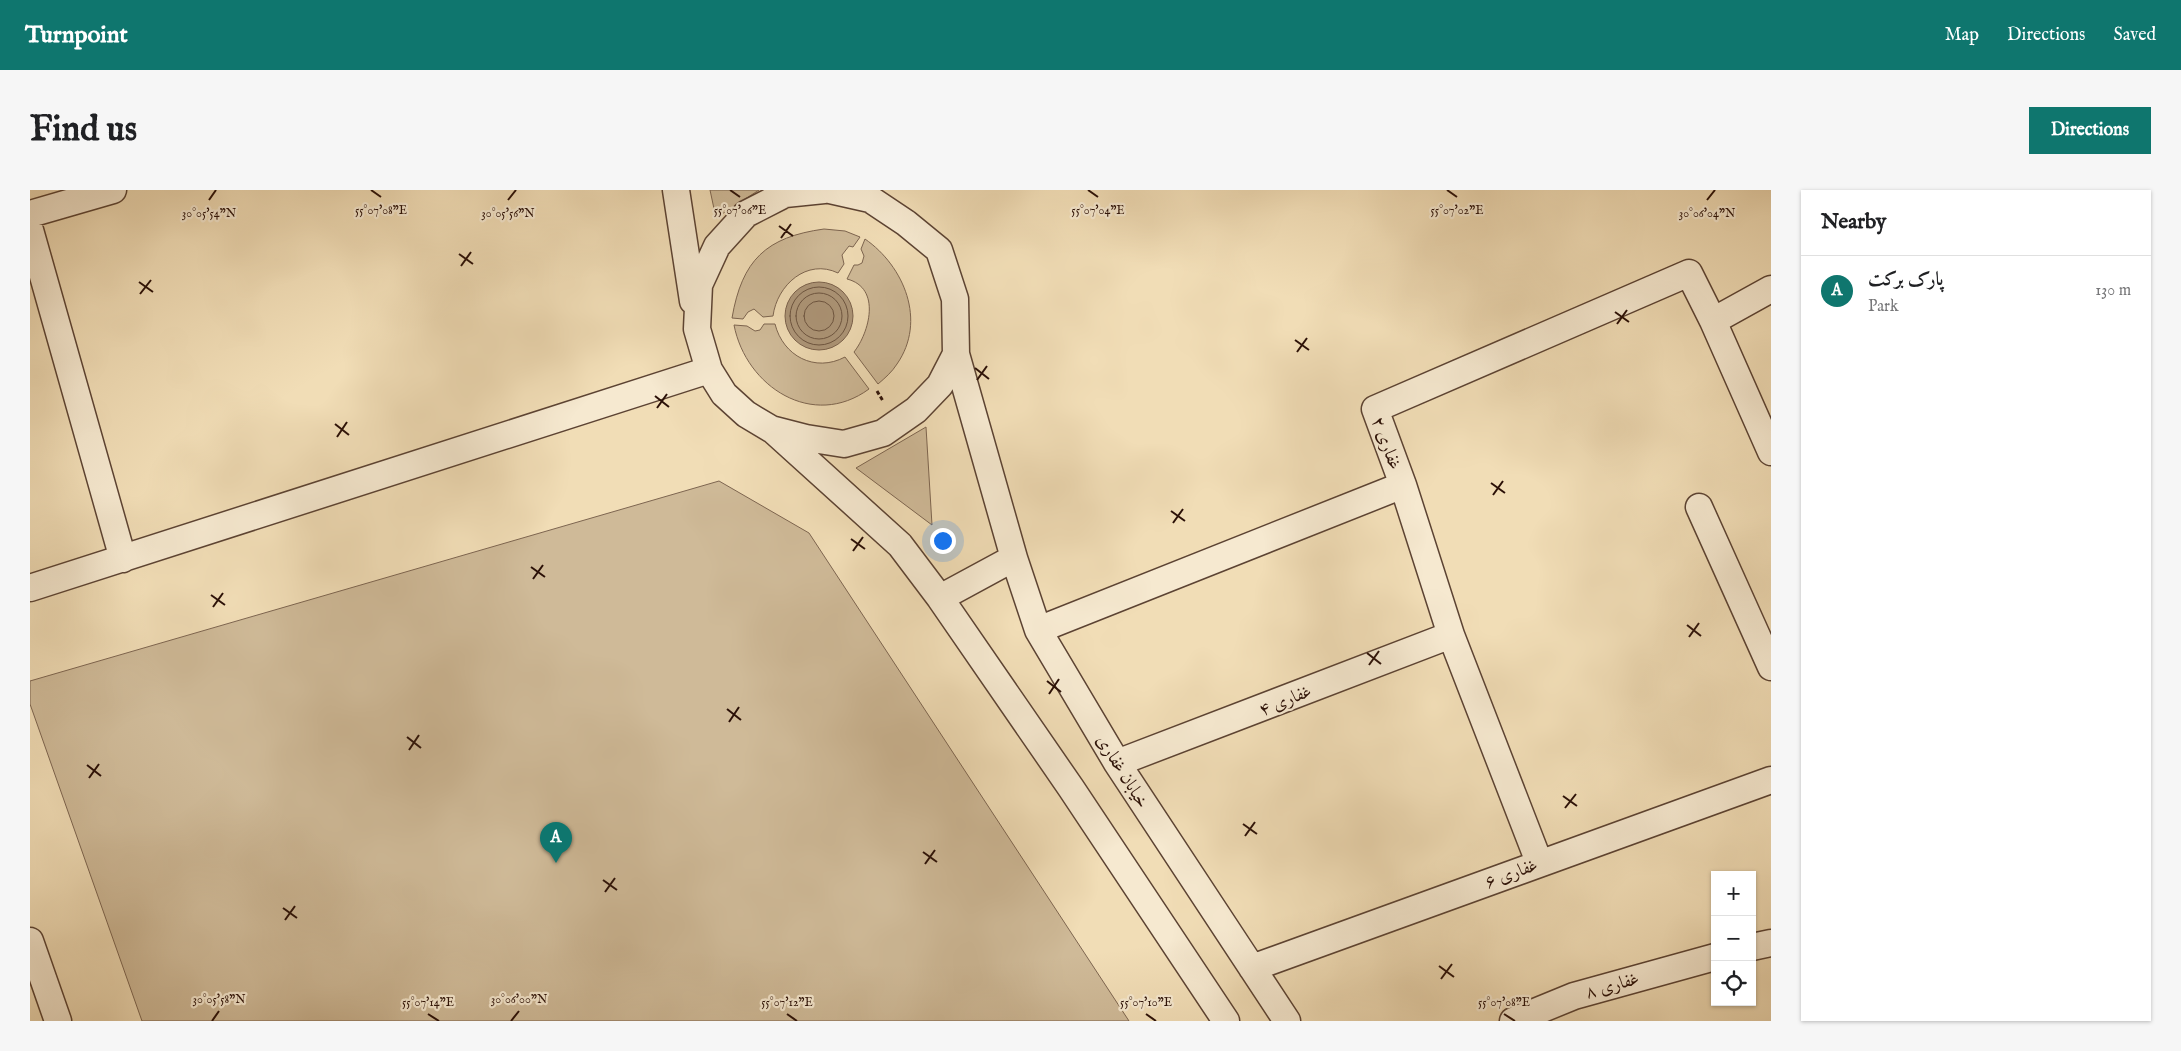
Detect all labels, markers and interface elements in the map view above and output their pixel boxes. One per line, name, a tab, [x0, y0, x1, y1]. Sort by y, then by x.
text: Turnpoint	[25, 20, 128, 51]
text: Map	[1945, 24, 1979, 47]
text: Directions	[2007, 24, 2085, 47]
text: Saved	[2113, 24, 2156, 47]
button: Directions	[2029, 107, 2151, 154]
text: Find us	[30, 108, 137, 153]
text: 55°07'08"E	[355, 203, 407, 218]
text: 55°07'06"E	[714, 203, 766, 218]
text: 55°07'04"E	[1071, 203, 1125, 218]
text: 55°07'02"E	[1430, 203, 1484, 218]
text: 30°05'54"N	[182, 206, 237, 221]
text: 30°05'56"N	[481, 206, 535, 221]
text: 30°06'04"N	[1679, 206, 1736, 221]
text: Nearby	[1821, 209, 1886, 236]
text: پارک برکت	[1868, 268, 1943, 292]
text: A	[1832, 281, 1842, 301]
text: 130 m	[2095, 281, 2131, 301]
text: Park	[1868, 297, 1898, 317]
street label: غفاری ۲	[1365, 414, 1406, 473]
your location	[930, 528, 956, 554]
street label: غفاری ۴	[1256, 680, 1315, 722]
street label: خیابان غفاری	[1090, 731, 1153, 813]
pin: A	[540, 822, 572, 863]
street label: غفاری ۶	[1482, 854, 1541, 895]
map controls	[1711, 871, 1756, 1006]
button: +	[1711, 871, 1756, 916]
button: −	[1711, 916, 1756, 961]
button: locate	[1711, 961, 1756, 1006]
street label: غفاری ۸	[1583, 968, 1642, 1005]
text: 30°05'58"N	[192, 992, 246, 1007]
text: 30°06'00"N	[491, 992, 548, 1007]
text: 55°07'14"E	[402, 995, 454, 1010]
text: 55°07'12"E	[761, 995, 813, 1010]
text: 55°07'10"E	[1120, 995, 1172, 1010]
text: 55°07'08"E	[1478, 995, 1530, 1010]

